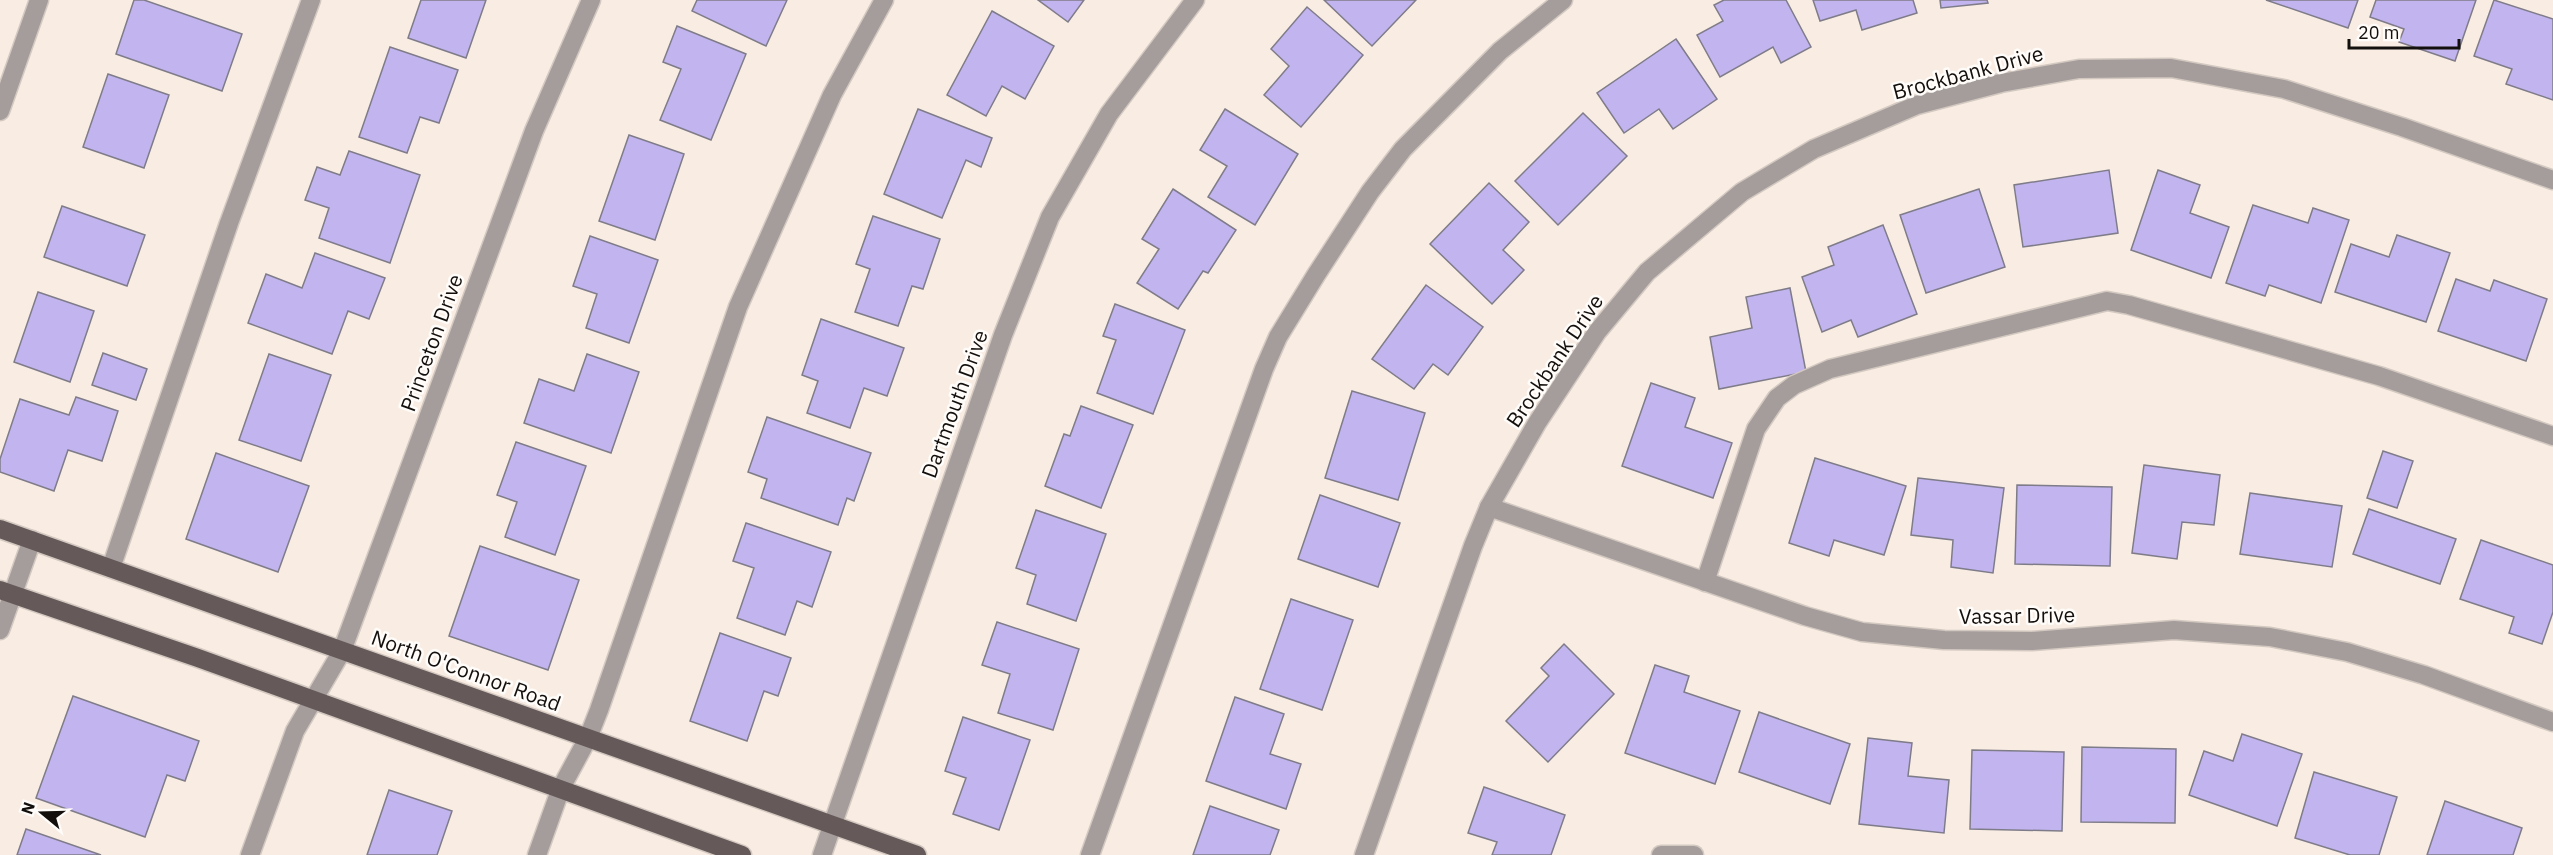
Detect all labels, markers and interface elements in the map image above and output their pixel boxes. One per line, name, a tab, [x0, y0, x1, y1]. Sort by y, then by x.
scale bar	[2349, 12, 2458, 50]
text: 20 m	[2358, 21, 2400, 44]
street label: Brockbank Drive	[1889, 38, 2046, 106]
street label: Princeton Drive	[393, 270, 469, 415]
street label: Brockbank Drive	[1499, 288, 1609, 432]
street label: Dartmouth Drive	[914, 326, 994, 482]
street label: Vassar Drive	[1959, 600, 2075, 630]
street label: North O'Connor Road	[368, 623, 565, 717]
north arrow	[12, 783, 72, 843]
text: N	[16, 799, 39, 817]

